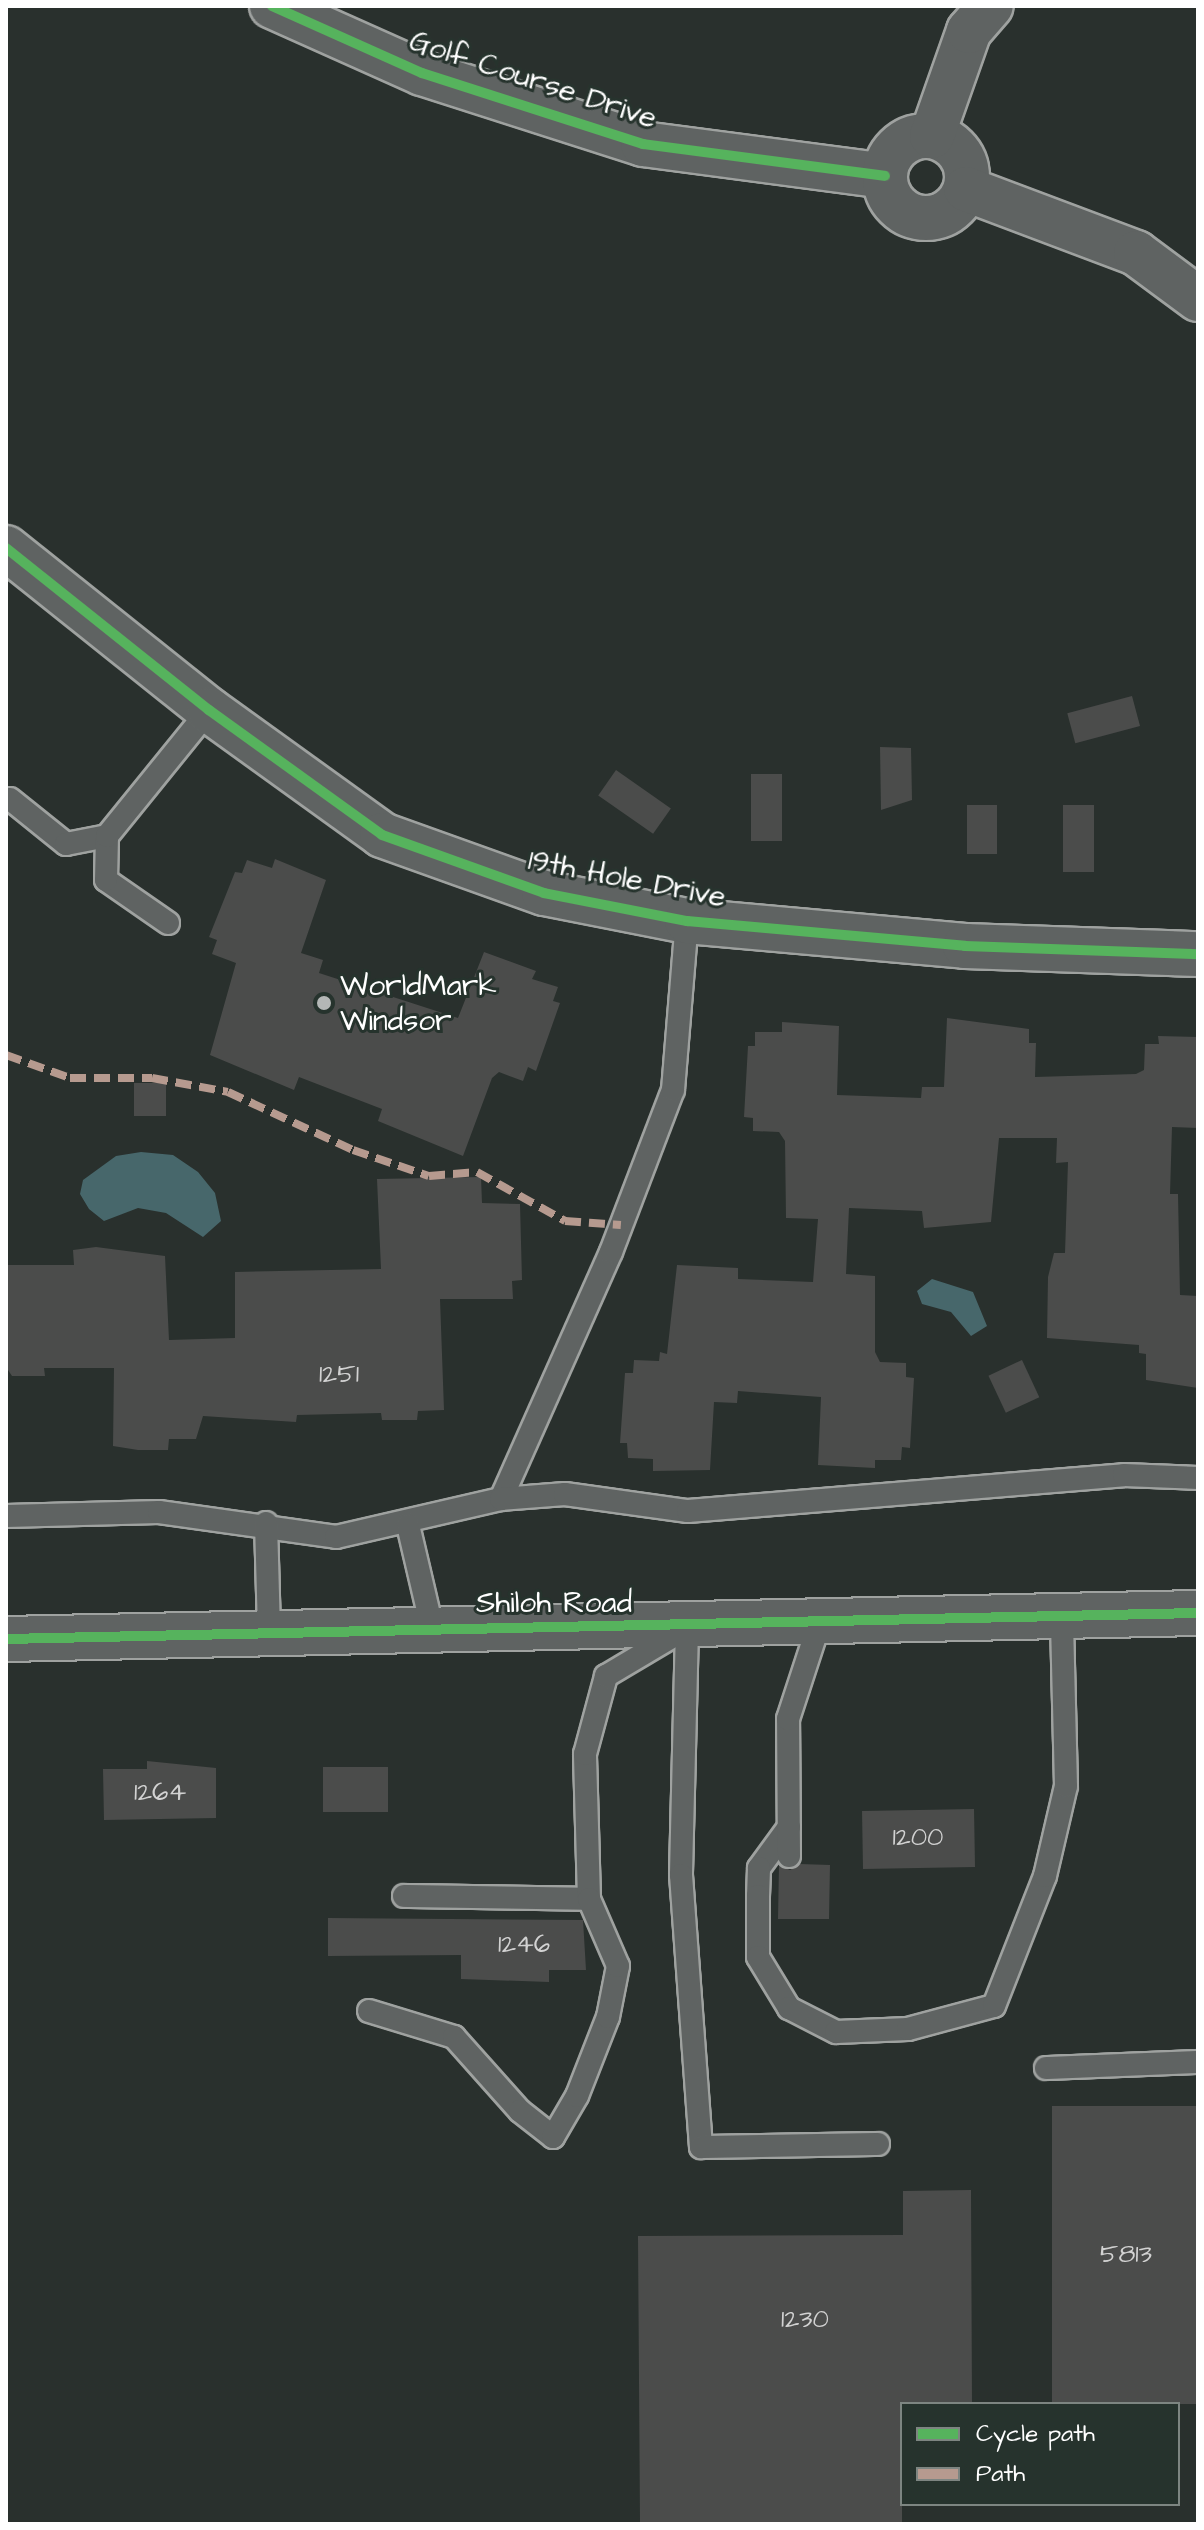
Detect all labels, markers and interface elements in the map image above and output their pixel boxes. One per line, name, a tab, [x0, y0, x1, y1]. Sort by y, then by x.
street label: Golf Course Drive	[405, 23, 661, 137]
street label: 19th Hole Drive	[525, 842, 729, 916]
place label: WorldMark Windsor	[340, 968, 497, 1038]
marker: WorldMark Windsor	[315, 994, 333, 1012]
house number: 1251	[319, 1359, 359, 1391]
street label: Shiloh Road	[476, 1585, 632, 1621]
house number: 1264	[134, 1777, 186, 1809]
house number: 1200	[892, 1822, 944, 1854]
house number: 1246	[498, 1929, 550, 1961]
house number: 5813	[1100, 2239, 1152, 2271]
house number: 1230	[781, 2304, 829, 2336]
legend	[900, 2402, 1180, 2506]
text: Cycle path	[976, 2417, 1095, 2451]
text: Path	[976, 2457, 1025, 2491]

